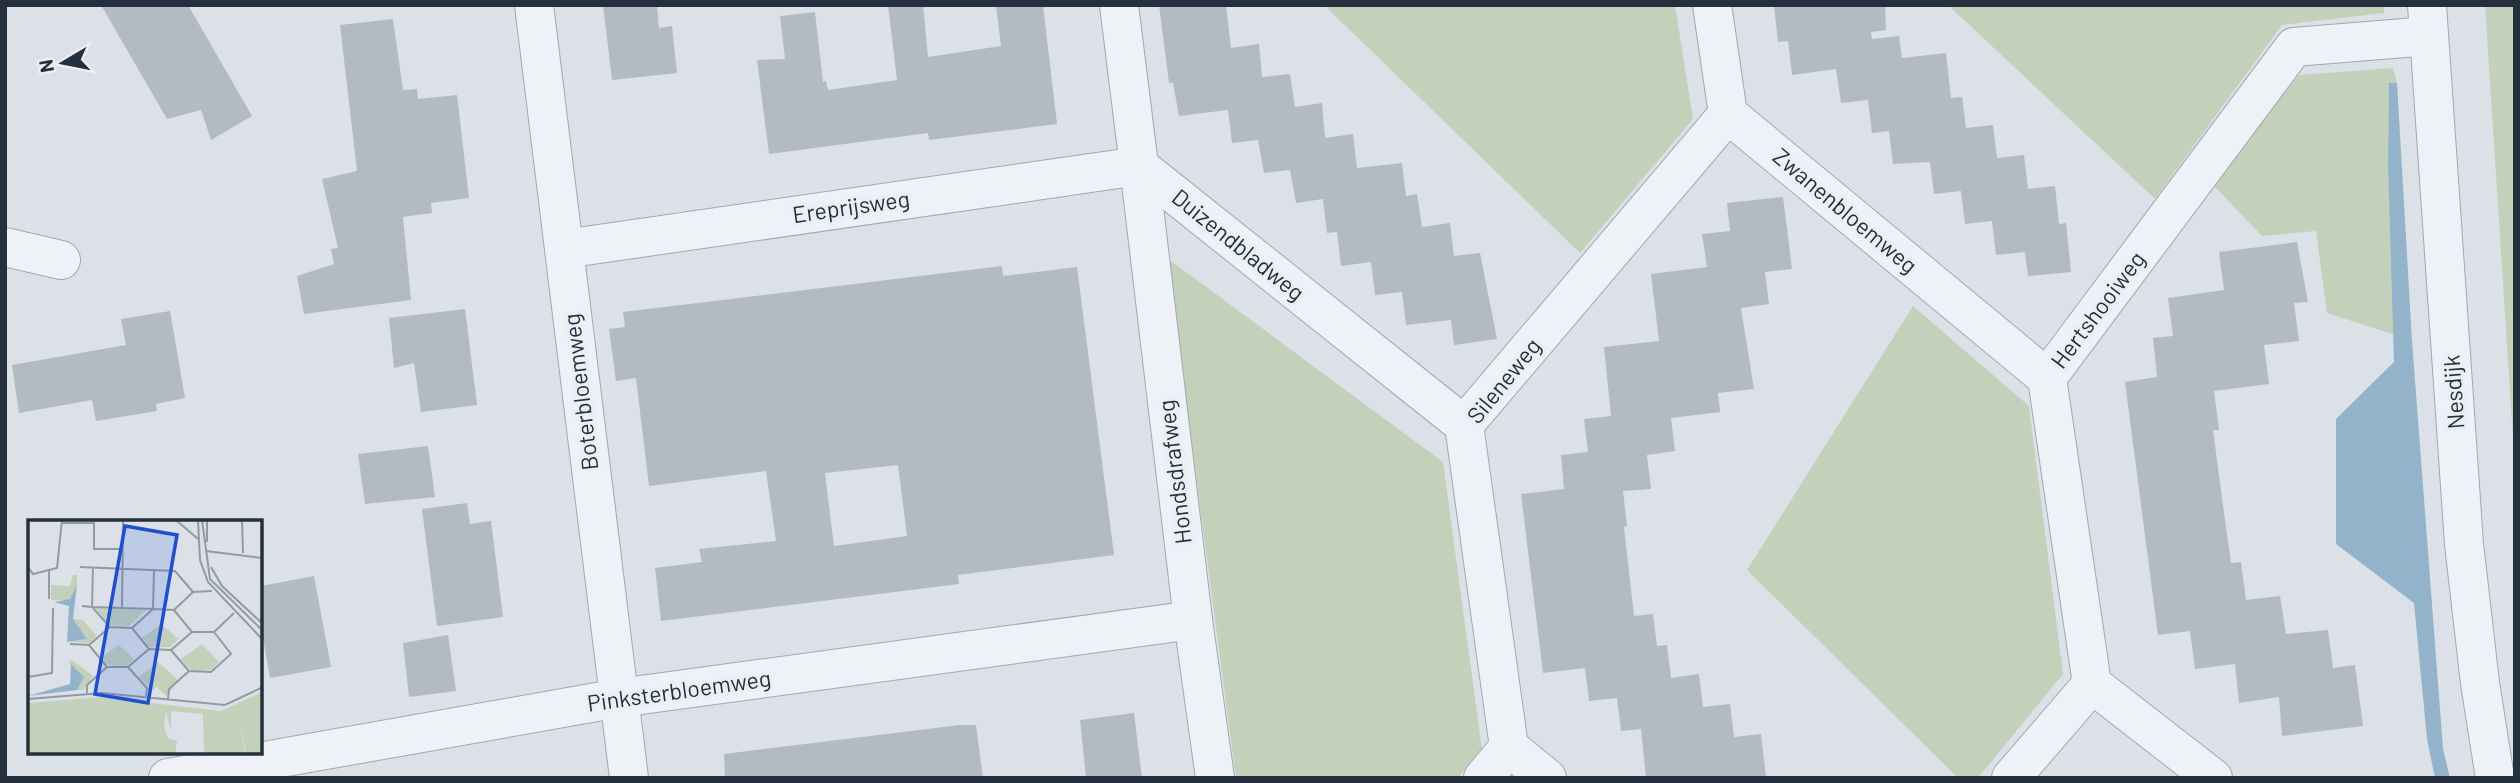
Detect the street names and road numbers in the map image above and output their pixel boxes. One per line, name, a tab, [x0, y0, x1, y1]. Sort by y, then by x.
street label: Zwanenbloemweg	[1768, 142, 1924, 279]
street label: Duizendbladweg	[1167, 182, 1311, 306]
street label: Ereprijsweg	[790, 184, 911, 228]
street label: Hertshooiweg	[2044, 245, 2150, 373]
street label: Boterbloemweg	[557, 312, 604, 472]
street label: Sileneweg	[1460, 332, 1546, 429]
street label: Nesdijk	[2436, 354, 2470, 430]
street label: Hondsdrafweg	[1151, 398, 1197, 546]
street label: Pinksterbloemweg	[585, 663, 773, 717]

